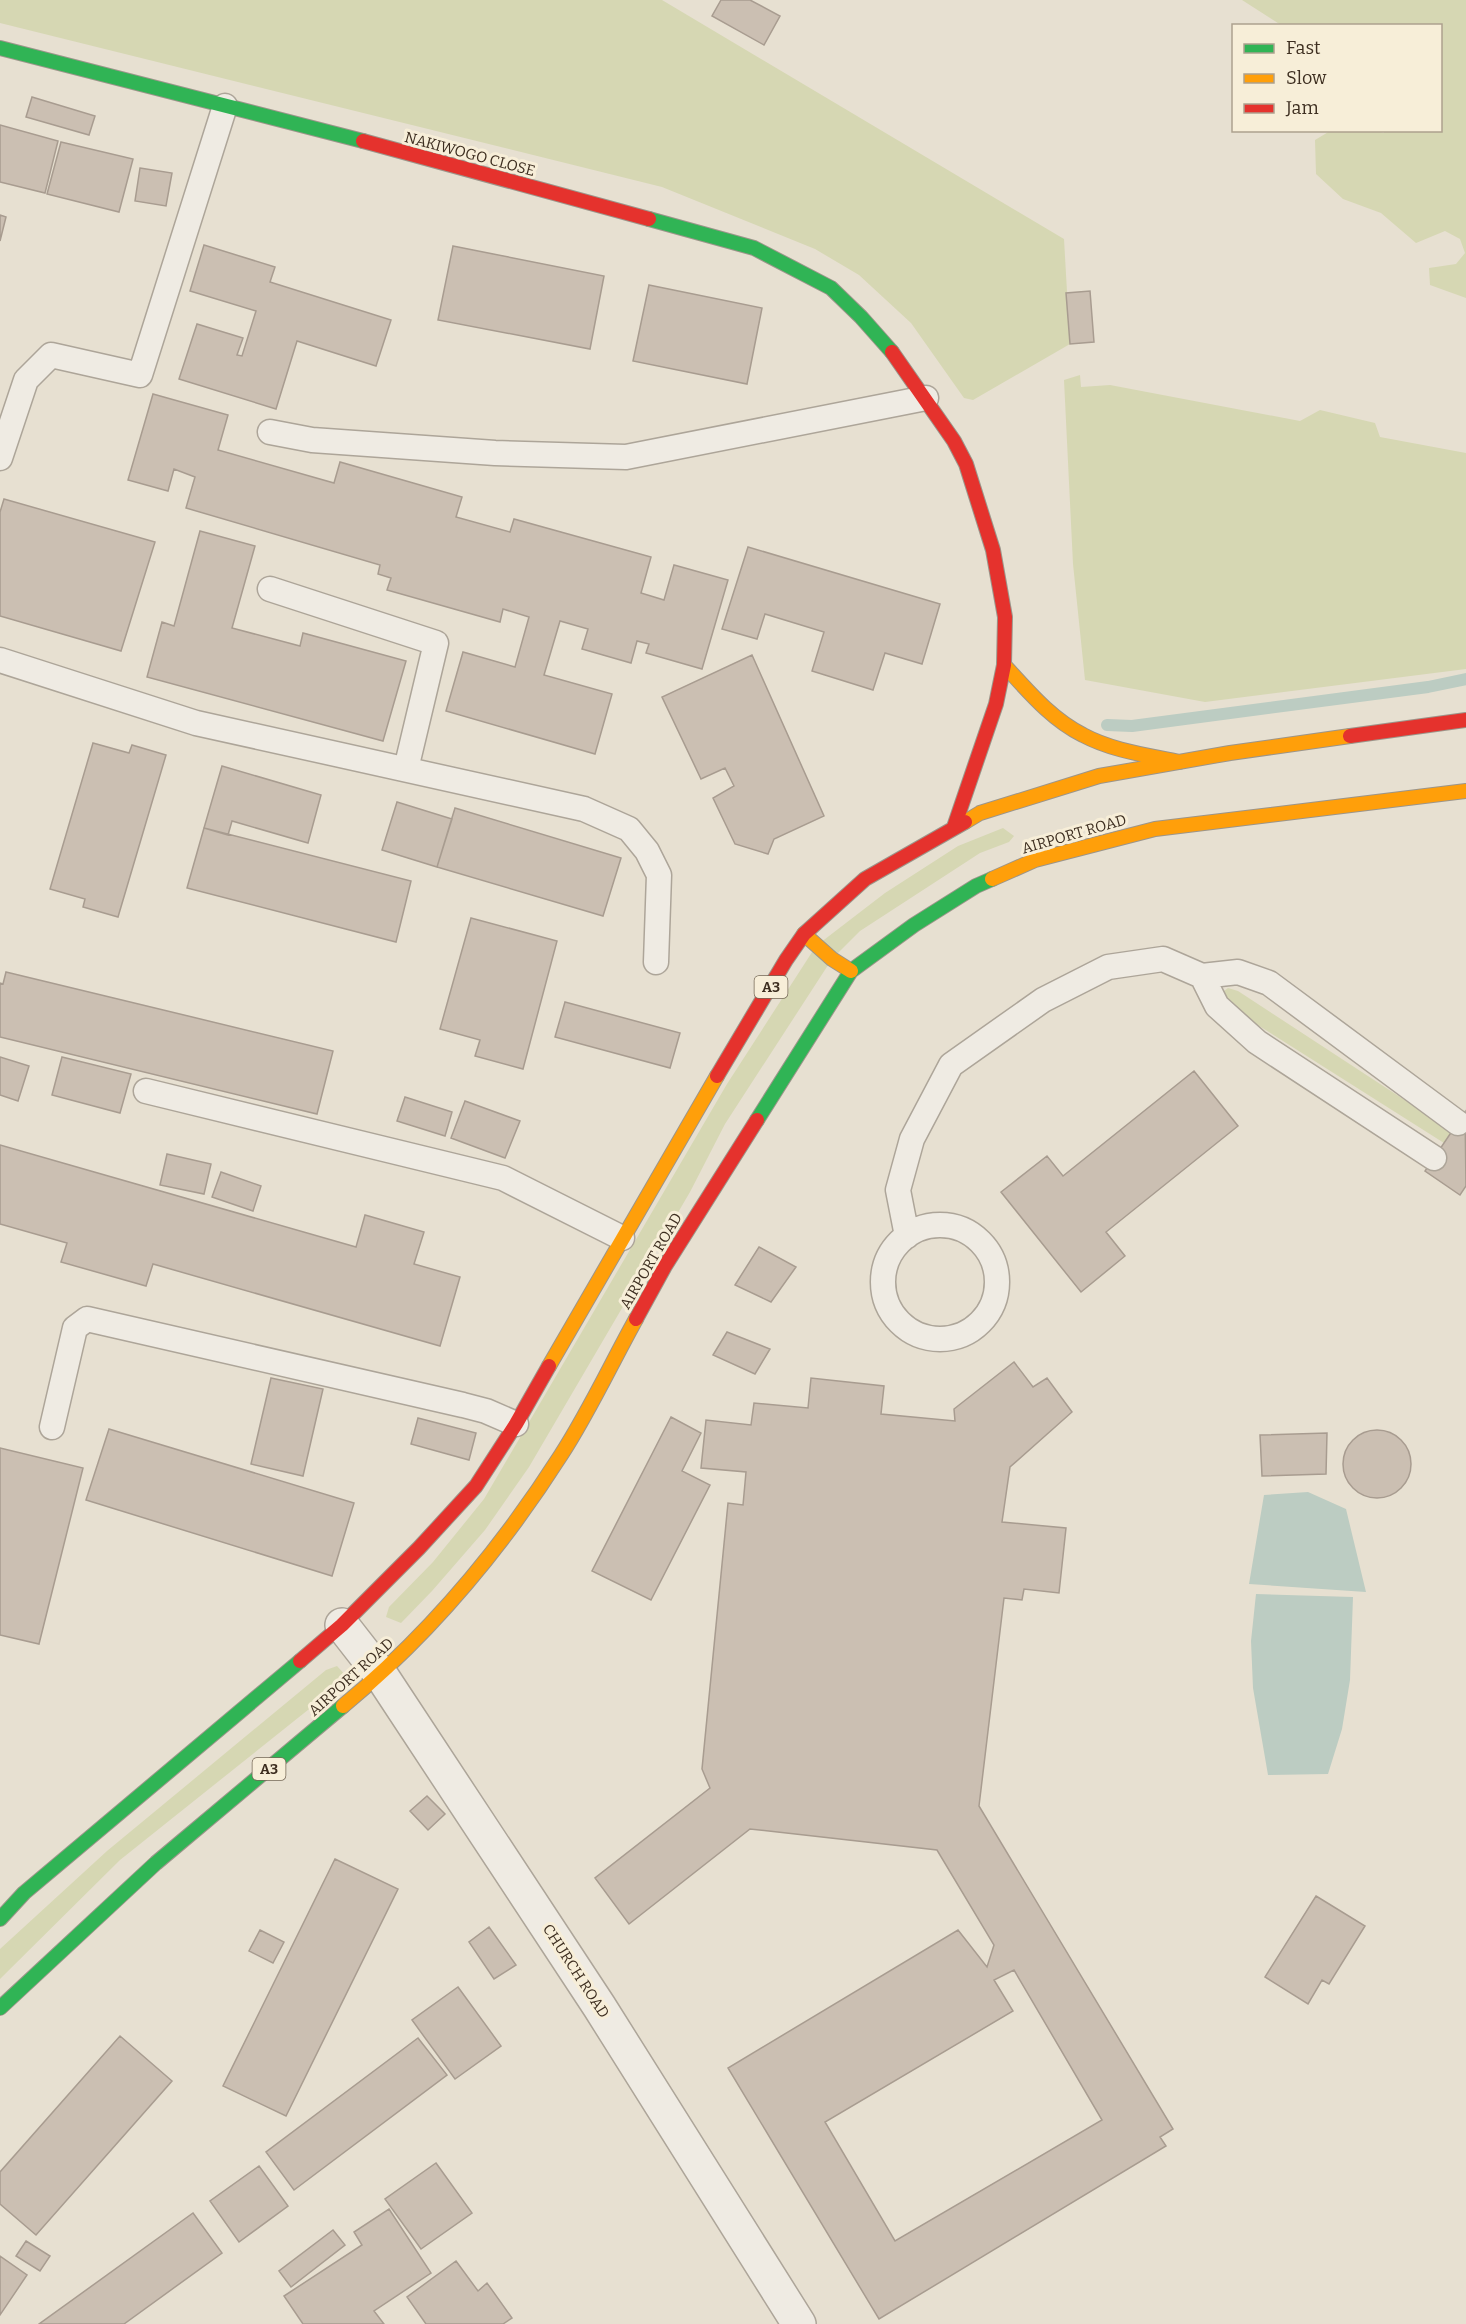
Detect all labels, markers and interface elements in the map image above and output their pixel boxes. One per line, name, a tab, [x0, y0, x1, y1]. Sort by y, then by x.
legend	[1232, 24, 1442, 132]
text: Fast	[1286, 37, 1321, 59]
text: Slow	[1286, 67, 1327, 89]
text: Jam	[1285, 97, 1319, 119]
street label: NAKIWOGO CLOSE	[403, 128, 537, 180]
street label: AIRPORT ROAD	[1020, 810, 1128, 858]
road number: A3	[754, 976, 788, 998]
street label: AIRPORT ROAD	[616, 1210, 686, 1312]
street label: AIRPORT ROAD	[305, 1634, 397, 1720]
road number: A3	[252, 1758, 286, 1780]
street label: CHURCH ROAD	[539, 1921, 613, 2021]

